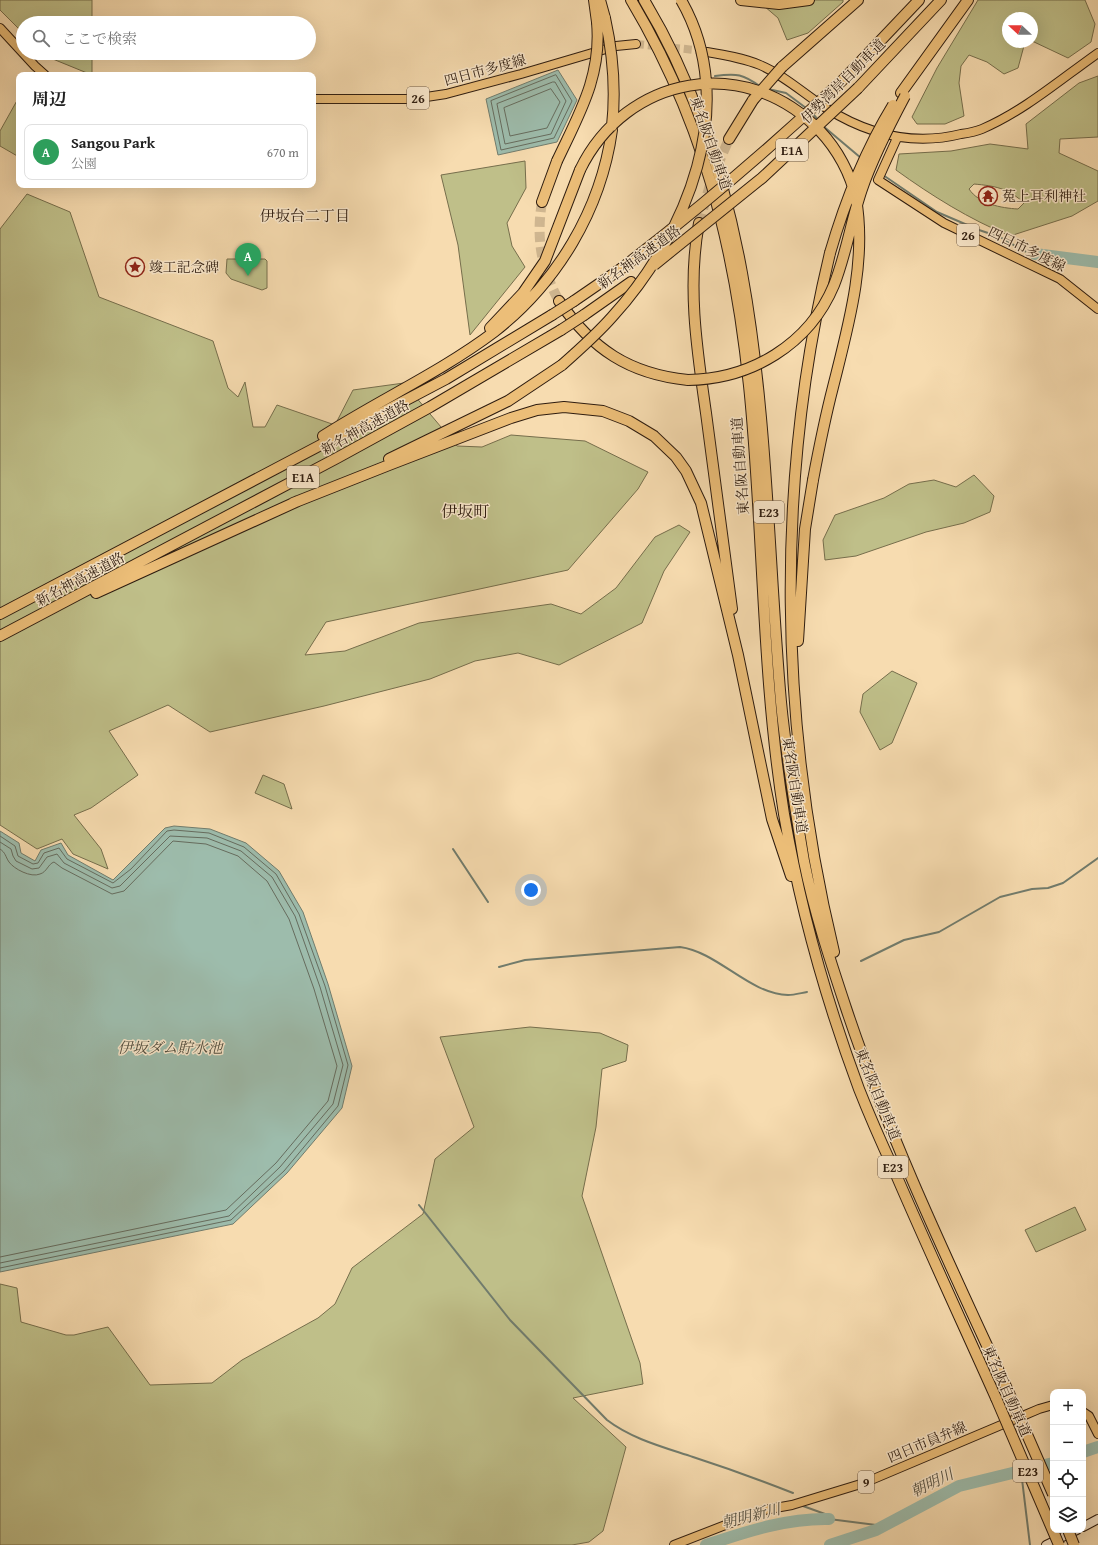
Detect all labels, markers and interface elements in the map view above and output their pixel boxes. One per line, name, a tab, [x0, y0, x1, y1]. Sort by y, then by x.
north arrow	[1002, 12, 1038, 48]
search box	[16, 16, 316, 60]
icon: search	[30, 27, 52, 49]
text: ここで検索	[62, 28, 137, 49]
street label: 伊勢湾岸自動車道	[796, 34, 890, 128]
street label: 四日市多度線	[442, 49, 528, 91]
text: 周辺	[32, 86, 66, 111]
road number: 26	[407, 87, 429, 109]
street label: 東名阪自動車道	[686, 93, 736, 193]
text: Sangou Park	[71, 132, 155, 153]
road number: E1A	[776, 139, 808, 161]
text: A	[42, 143, 50, 162]
text: 670 m	[267, 143, 299, 162]
text: 公園	[71, 154, 97, 173]
temple icon: 菟上耳利神社	[977, 185, 999, 207]
place label: 菟上耳利神社	[1002, 186, 1086, 206]
district label: 伊坂台二丁目	[260, 205, 350, 226]
street label: 新名神高速道路	[593, 220, 685, 294]
street label: 四日市多度線	[985, 222, 1069, 276]
road number: 26	[957, 224, 979, 246]
pin: A	[235, 243, 261, 276]
place icon: 竣工記念碑	[124, 256, 146, 278]
place label: 竣工記念碑	[149, 257, 219, 277]
street label: 新名神高速道路	[317, 394, 413, 460]
street label: 東名阪自動車道	[727, 416, 753, 516]
road number: E1A	[287, 466, 319, 488]
district label: 伊坂町	[441, 499, 489, 523]
road number: E23	[754, 501, 784, 523]
street label: 新名神高速道路	[32, 547, 128, 611]
street label: 東名阪自動車道	[777, 735, 813, 835]
your location	[521, 880, 541, 900]
water label: 伊坂ダム貯水池	[117, 1037, 224, 1058]
street label: 東名阪自動車道	[850, 1045, 906, 1143]
road number: E23	[878, 1156, 908, 1178]
street label: 東名阪自動車道	[978, 1342, 1036, 1440]
map controls	[1050, 1389, 1086, 1533]
button: +	[1050, 1389, 1086, 1425]
street label: 四日市員弁線	[884, 1416, 970, 1468]
button: −	[1050, 1425, 1086, 1461]
road number: E23	[1013, 1460, 1043, 1482]
button: locate	[1050, 1461, 1086, 1497]
water label: 朝明川	[907, 1462, 958, 1502]
road number: 9	[858, 1471, 874, 1493]
button: layers	[1050, 1497, 1086, 1533]
water label: 朝明新川	[719, 1498, 784, 1533]

